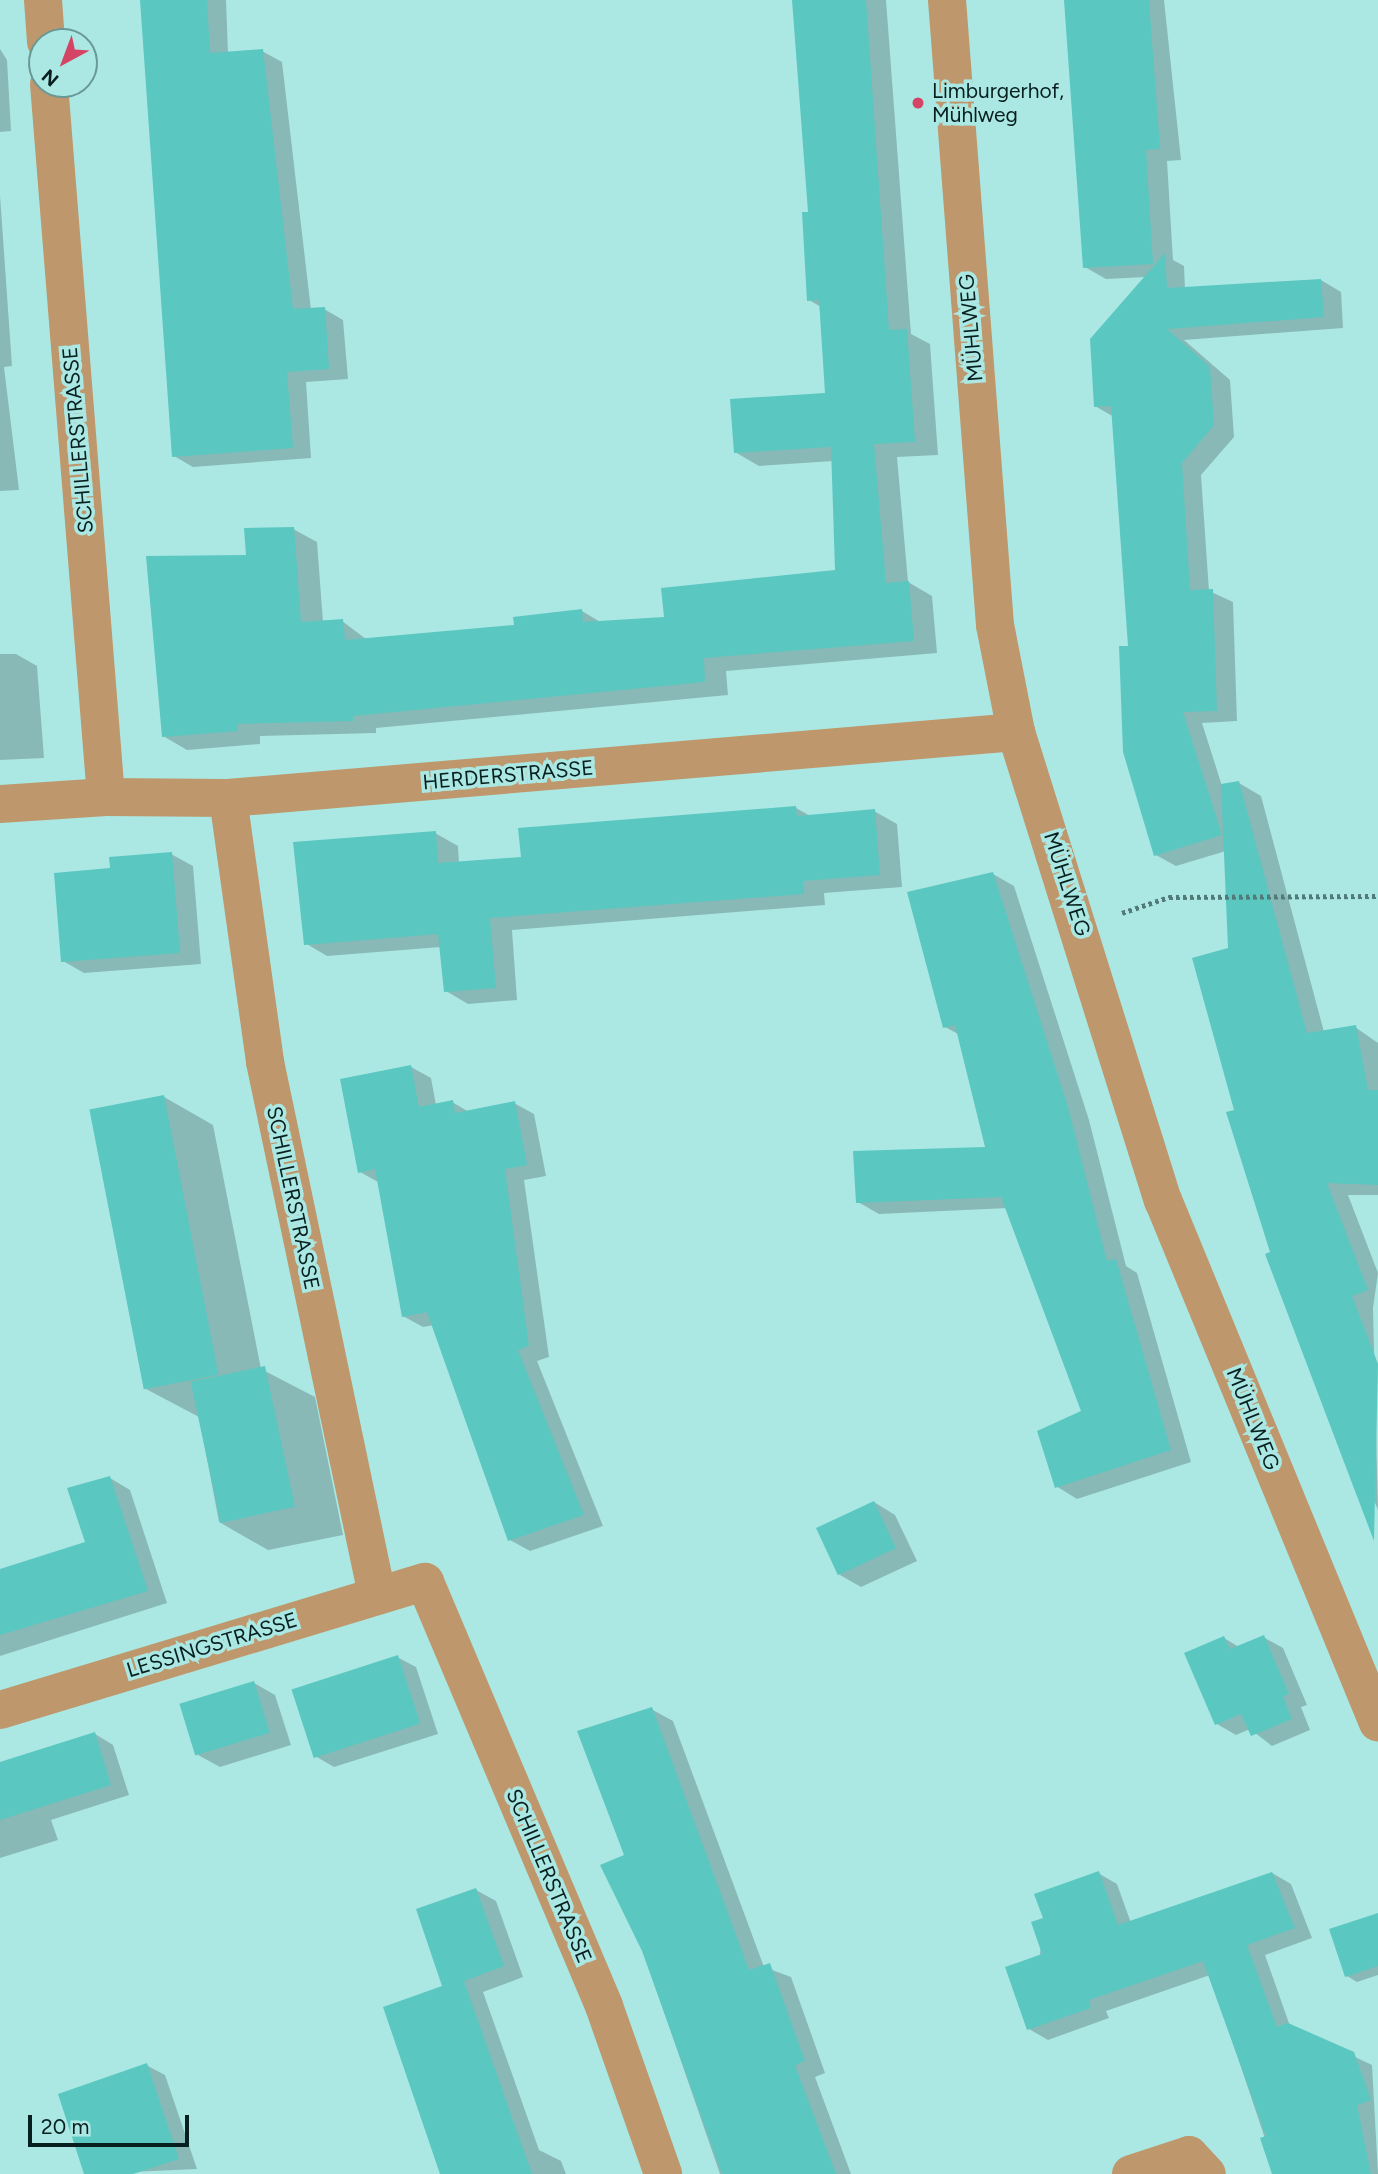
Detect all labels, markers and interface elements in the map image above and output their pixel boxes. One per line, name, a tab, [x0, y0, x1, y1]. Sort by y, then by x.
north arrow	[28, 28, 98, 98]
text: N	[37, 64, 63, 91]
place label: Limburgerhof, Mühlweg	[932, 78, 1064, 128]
marker: Limburgerhof, Mühlweg	[910, 95, 926, 111]
street label: MÜHLWEG	[954, 273, 988, 383]
street label: SCHILLERSTRASSE	[57, 346, 99, 534]
street label: HERDERSTRASSE	[421, 755, 595, 795]
street label: MÜHLWEG	[1038, 829, 1096, 939]
street label: SCHILLERSTRASSE	[261, 1104, 325, 1292]
street label: MÜHLWEG	[1221, 1364, 1285, 1474]
street label: LESSINGSTRASSE	[124, 1607, 300, 1683]
street label: SCHILLERSTRASSE	[501, 1785, 597, 1967]
scale bar	[32, 2100, 192, 2144]
text: 20 m	[41, 2114, 89, 2139]

